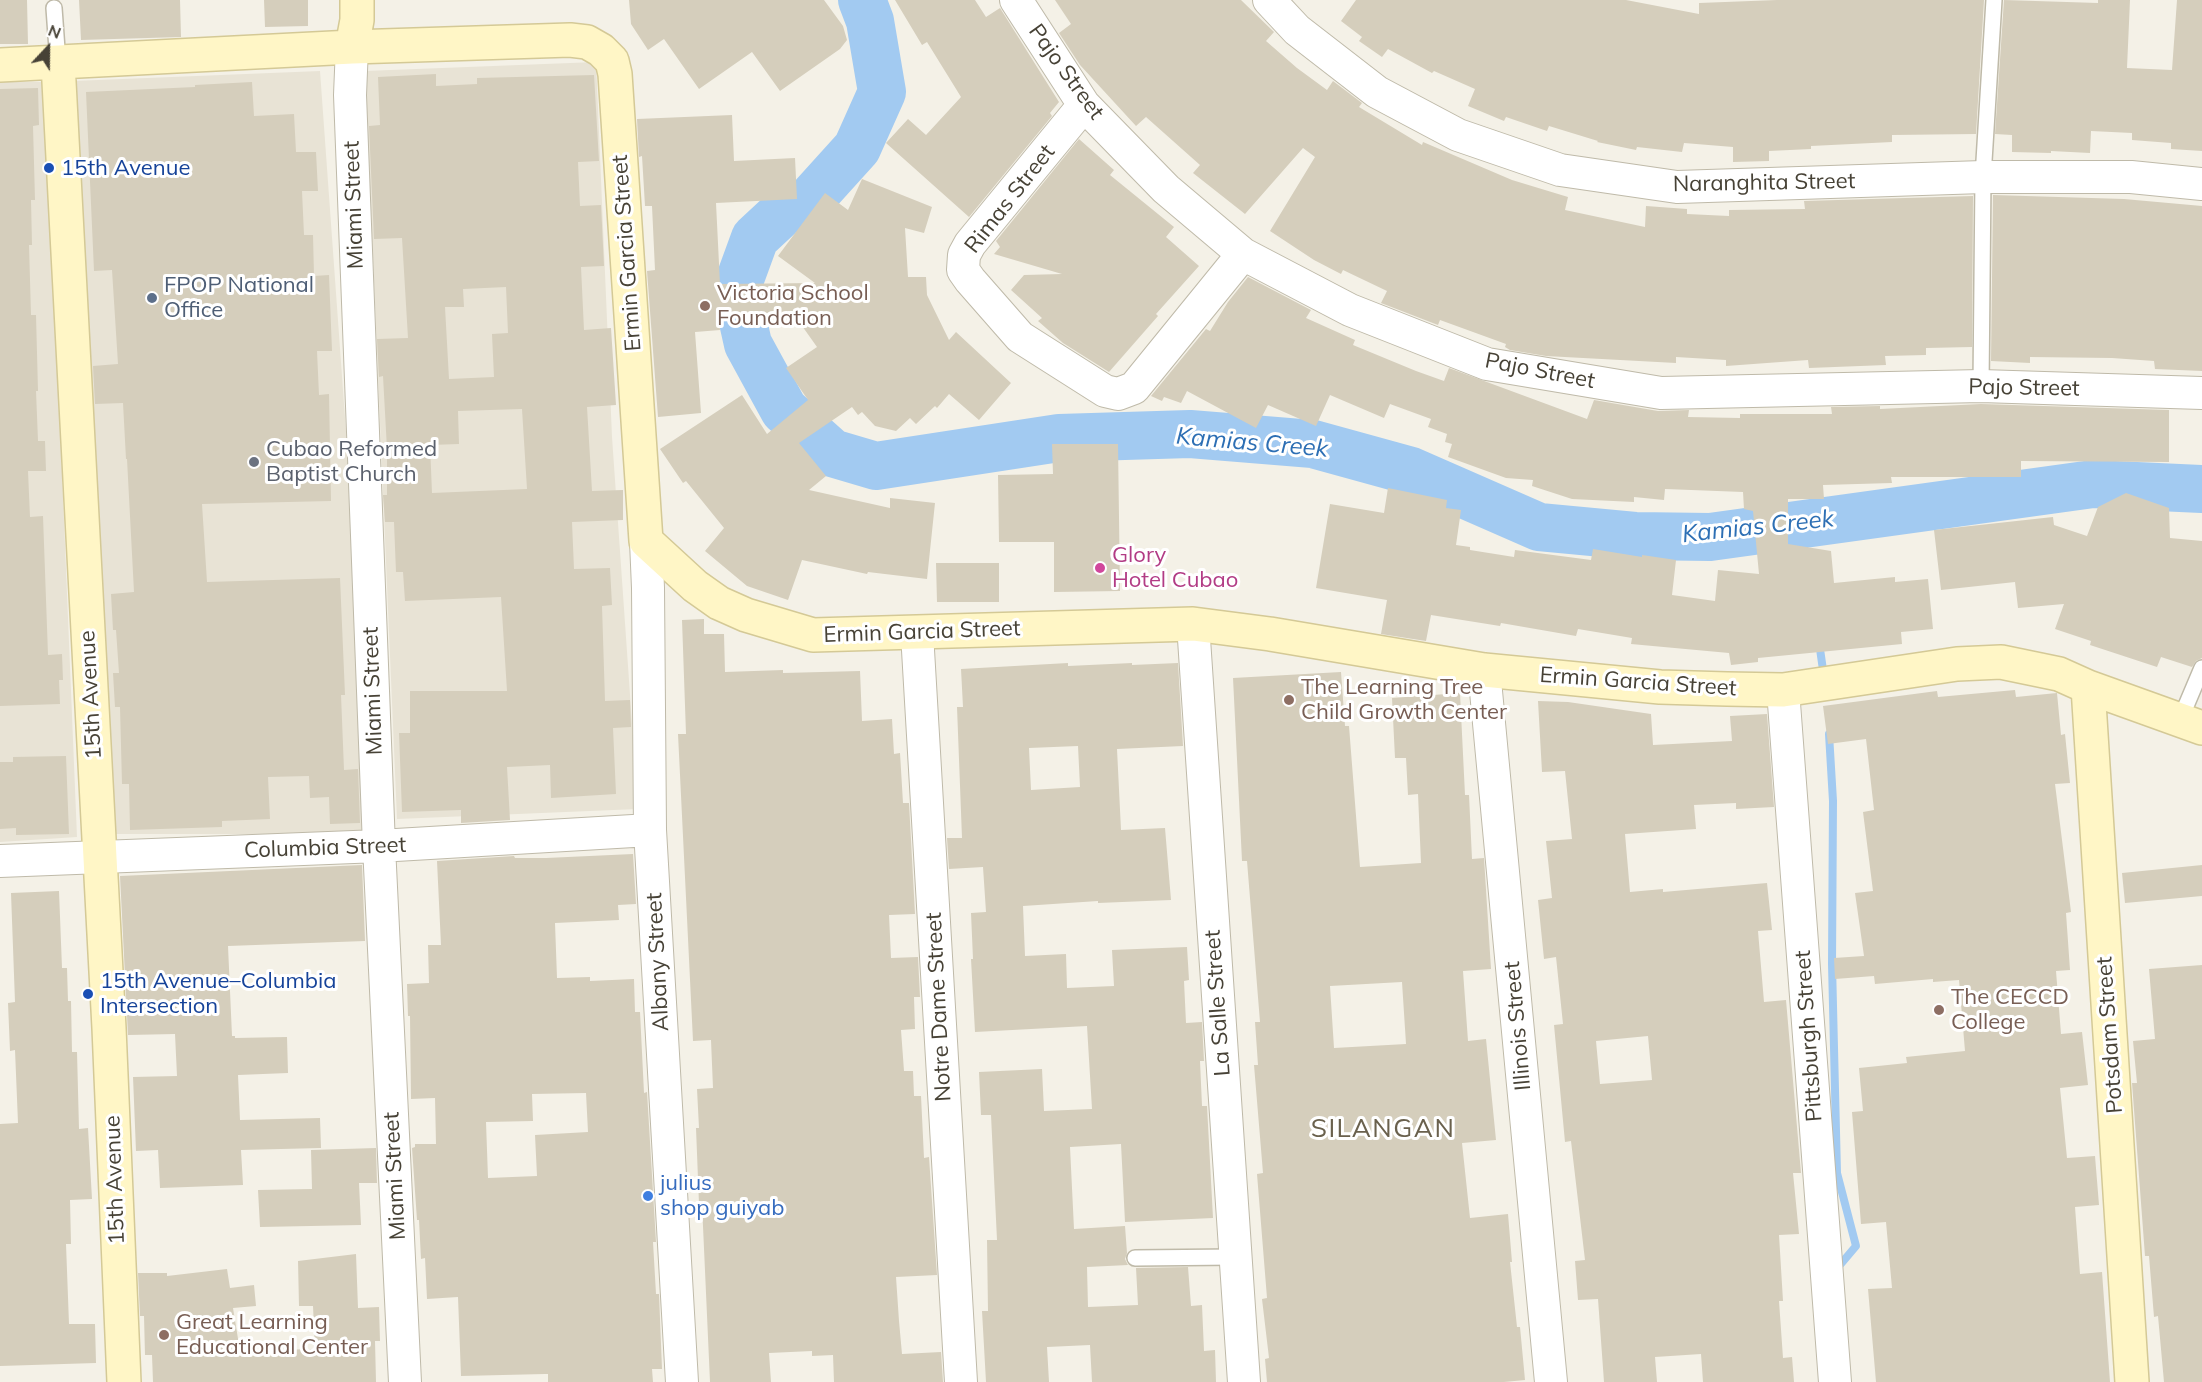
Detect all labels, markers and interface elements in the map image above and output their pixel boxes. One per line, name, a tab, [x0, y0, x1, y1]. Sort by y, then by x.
north arrow	[18, 18, 78, 78]
street label: Pajo Street	[1023, 19, 1109, 125]
text: N	[45, 20, 64, 43]
street label: Rimas Street	[959, 139, 1061, 259]
street label: Miami Street	[339, 140, 369, 270]
street label: Ermin Garcia Street	[607, 154, 647, 352]
place label: 15th Avenue	[61, 155, 190, 181]
marker: 15th Avenue	[42, 161, 56, 175]
street label: Naranghita Street	[1673, 168, 1855, 198]
place label: FPOP National Office	[164, 272, 314, 324]
place label: Victoria School Foundation	[717, 280, 869, 332]
marker: FPOP National Office	[145, 291, 159, 305]
marker: Victoria School Foundation	[698, 299, 712, 313]
street label: Pajo Street	[1483, 347, 1597, 395]
street label: Pajo Street	[1968, 374, 2080, 402]
water label: Kamias Creek	[1175, 422, 1329, 464]
place label: Cubao Reformed Baptist Church	[266, 436, 437, 488]
marker: Cubao Reformed Baptist Church	[247, 455, 261, 469]
water label: Kamias Creek	[1681, 505, 1835, 549]
place label: Glory Hotel Cubao	[1112, 542, 1238, 594]
marker: Glory Hotel Cubao	[1093, 561, 1107, 575]
street label: Ermin Garcia Street	[823, 615, 1021, 649]
street label: Miami Street	[358, 626, 388, 756]
street label: 15th Avenue	[74, 630, 108, 760]
street label: Ermin Garcia Street	[1539, 662, 1737, 702]
place label: The Learning Tree Child Growth Center	[1301, 674, 1507, 726]
marker: The Learning Tree Child Growth Center	[1282, 693, 1296, 707]
street label: Columbia Street	[243, 832, 407, 864]
street label: Albany Street	[641, 892, 675, 1032]
street label: Notre Dame Street	[921, 912, 957, 1102]
street label: La Salle Street	[1200, 929, 1236, 1077]
street label: Pittsburgh Street	[1790, 949, 1828, 1123]
street label: Potsdam Street	[2091, 956, 2129, 1114]
street label: Illinois Street	[1499, 960, 1537, 1092]
place label: 15th Avenue–Columbia Intersection	[100, 968, 336, 1020]
place label: The CECCD College	[1951, 984, 2069, 1036]
marker: 15th Avenue–Columbia Intersection	[81, 987, 95, 1001]
marker: The CECCD College	[1932, 1003, 1946, 1017]
street label: Miami Street	[378, 1111, 412, 1241]
district label: SILANGAN	[1311, 1113, 1455, 1145]
street label: 15th Avenue	[100, 1115, 130, 1245]
place label: julius shop guiyab	[660, 1170, 784, 1222]
marker: julius shop guiyab	[641, 1189, 655, 1203]
place label: Great Learning Educational Center	[176, 1309, 368, 1360]
marker: Great Learning Educational Center	[157, 1328, 171, 1342]

